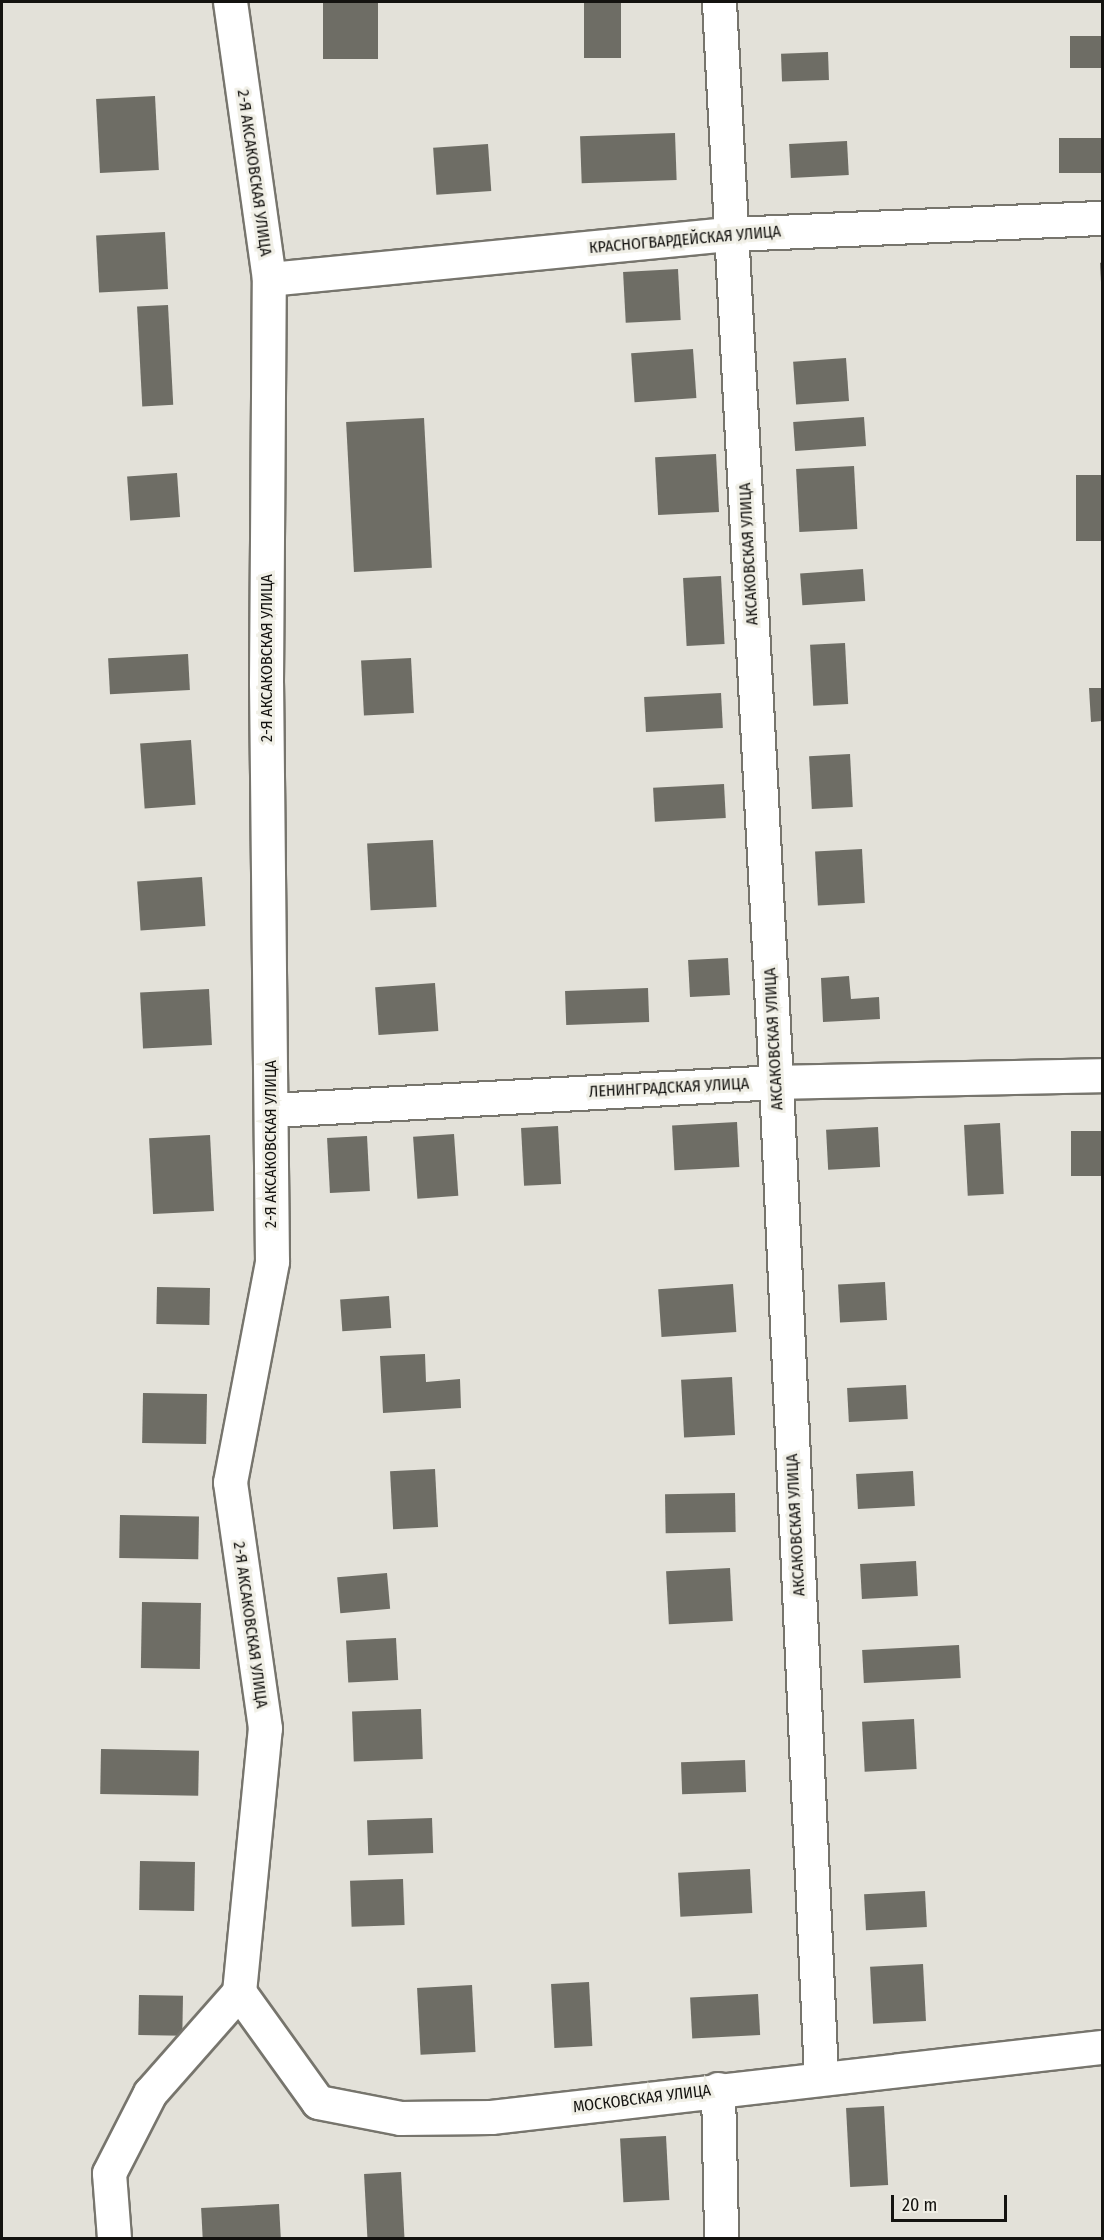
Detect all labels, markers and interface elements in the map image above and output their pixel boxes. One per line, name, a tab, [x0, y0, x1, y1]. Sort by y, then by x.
street label: 2-Я АКСАКОВСКАЯ УЛИЦА	[233, 89, 275, 257]
street label: КРАСНОГВАРДЕЙСКАЯ УЛИЦА	[588, 222, 782, 258]
street label: АКСАКОВСКАЯ УЛИЦА	[736, 482, 762, 626]
street label: 2-Я АКСАКОВСКАЯ УЛИЦА	[257, 574, 277, 742]
street label: АКСАКОВСКАЯ УЛИЦА	[761, 967, 787, 1111]
street label: 2-Я АКСАКОВСКАЯ УЛИЦА	[261, 1060, 281, 1228]
street label: ЛЕНИНГРАДСКАЯ УЛИЦА	[588, 1074, 750, 1102]
street label: АКСАКОВСКАЯ УЛИЦА	[783, 1453, 809, 1597]
street label: 2-Я АКСАКОВСКАЯ УЛИЦА	[229, 1541, 271, 1709]
street label: МОСКОВСКАЯ УЛИЦА	[572, 2081, 712, 2117]
scale bar	[894, 2183, 1010, 2221]
text: 20 m	[902, 2194, 937, 2216]

